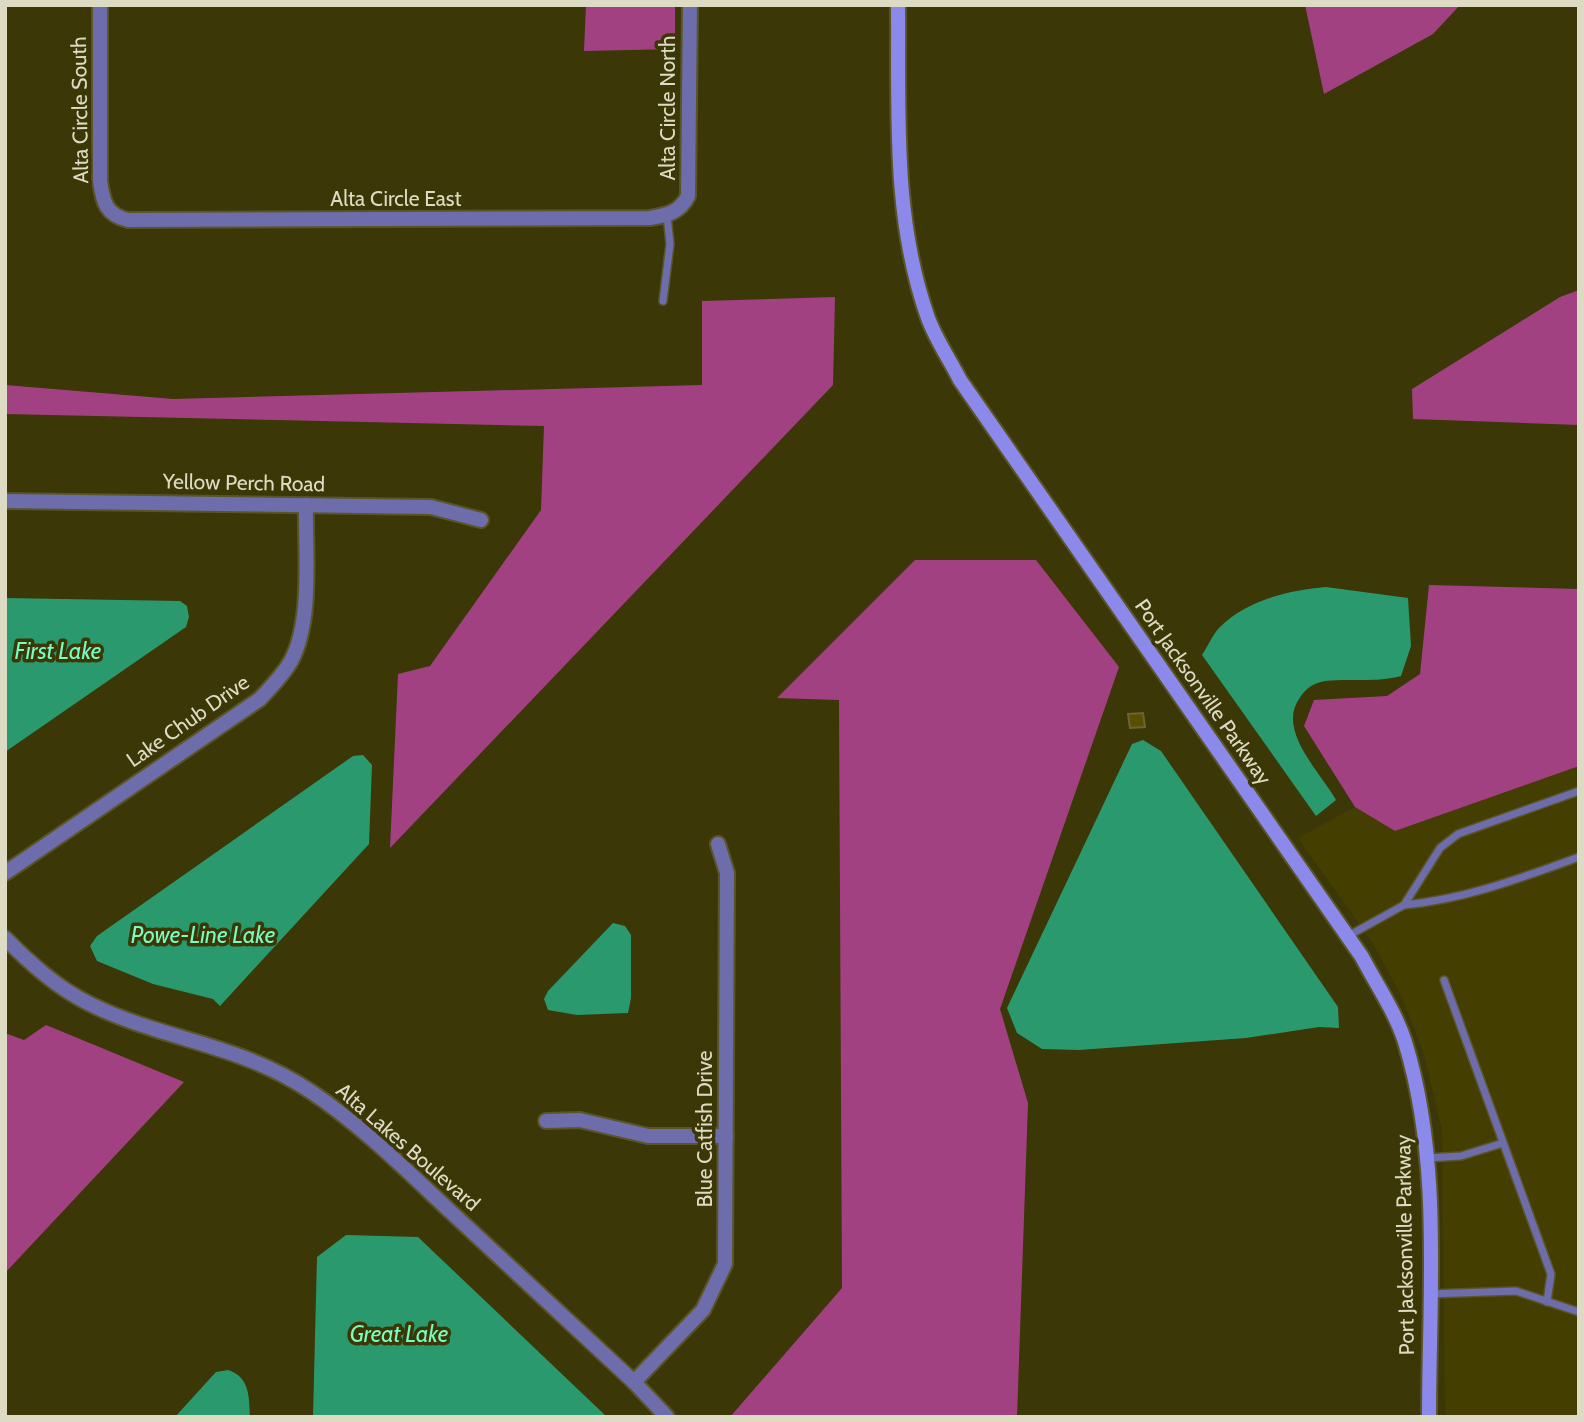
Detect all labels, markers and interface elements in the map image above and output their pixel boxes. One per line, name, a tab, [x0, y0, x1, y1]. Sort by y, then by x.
street label: Alta Circle South	[66, 36, 93, 184]
street label: Alta Circle North	[655, 36, 680, 180]
street label: Alta Circle East	[330, 186, 462, 211]
street label: Yellow Perch Road	[162, 469, 325, 496]
street label: Port Jacksonville Parkway	[1130, 594, 1277, 790]
water label: First Lake	[15, 637, 101, 665]
street label: Lake Chub Drive	[122, 669, 254, 772]
water label: Powe-Line Lake	[131, 921, 275, 949]
street label: Blue Catfish Drive	[692, 1050, 717, 1208]
street label: Alta Lakes Boulevard	[331, 1077, 485, 1216]
street label: Port Jacksonville Parkway	[1390, 1134, 1419, 1356]
water label: Great Lake	[350, 1320, 448, 1348]

